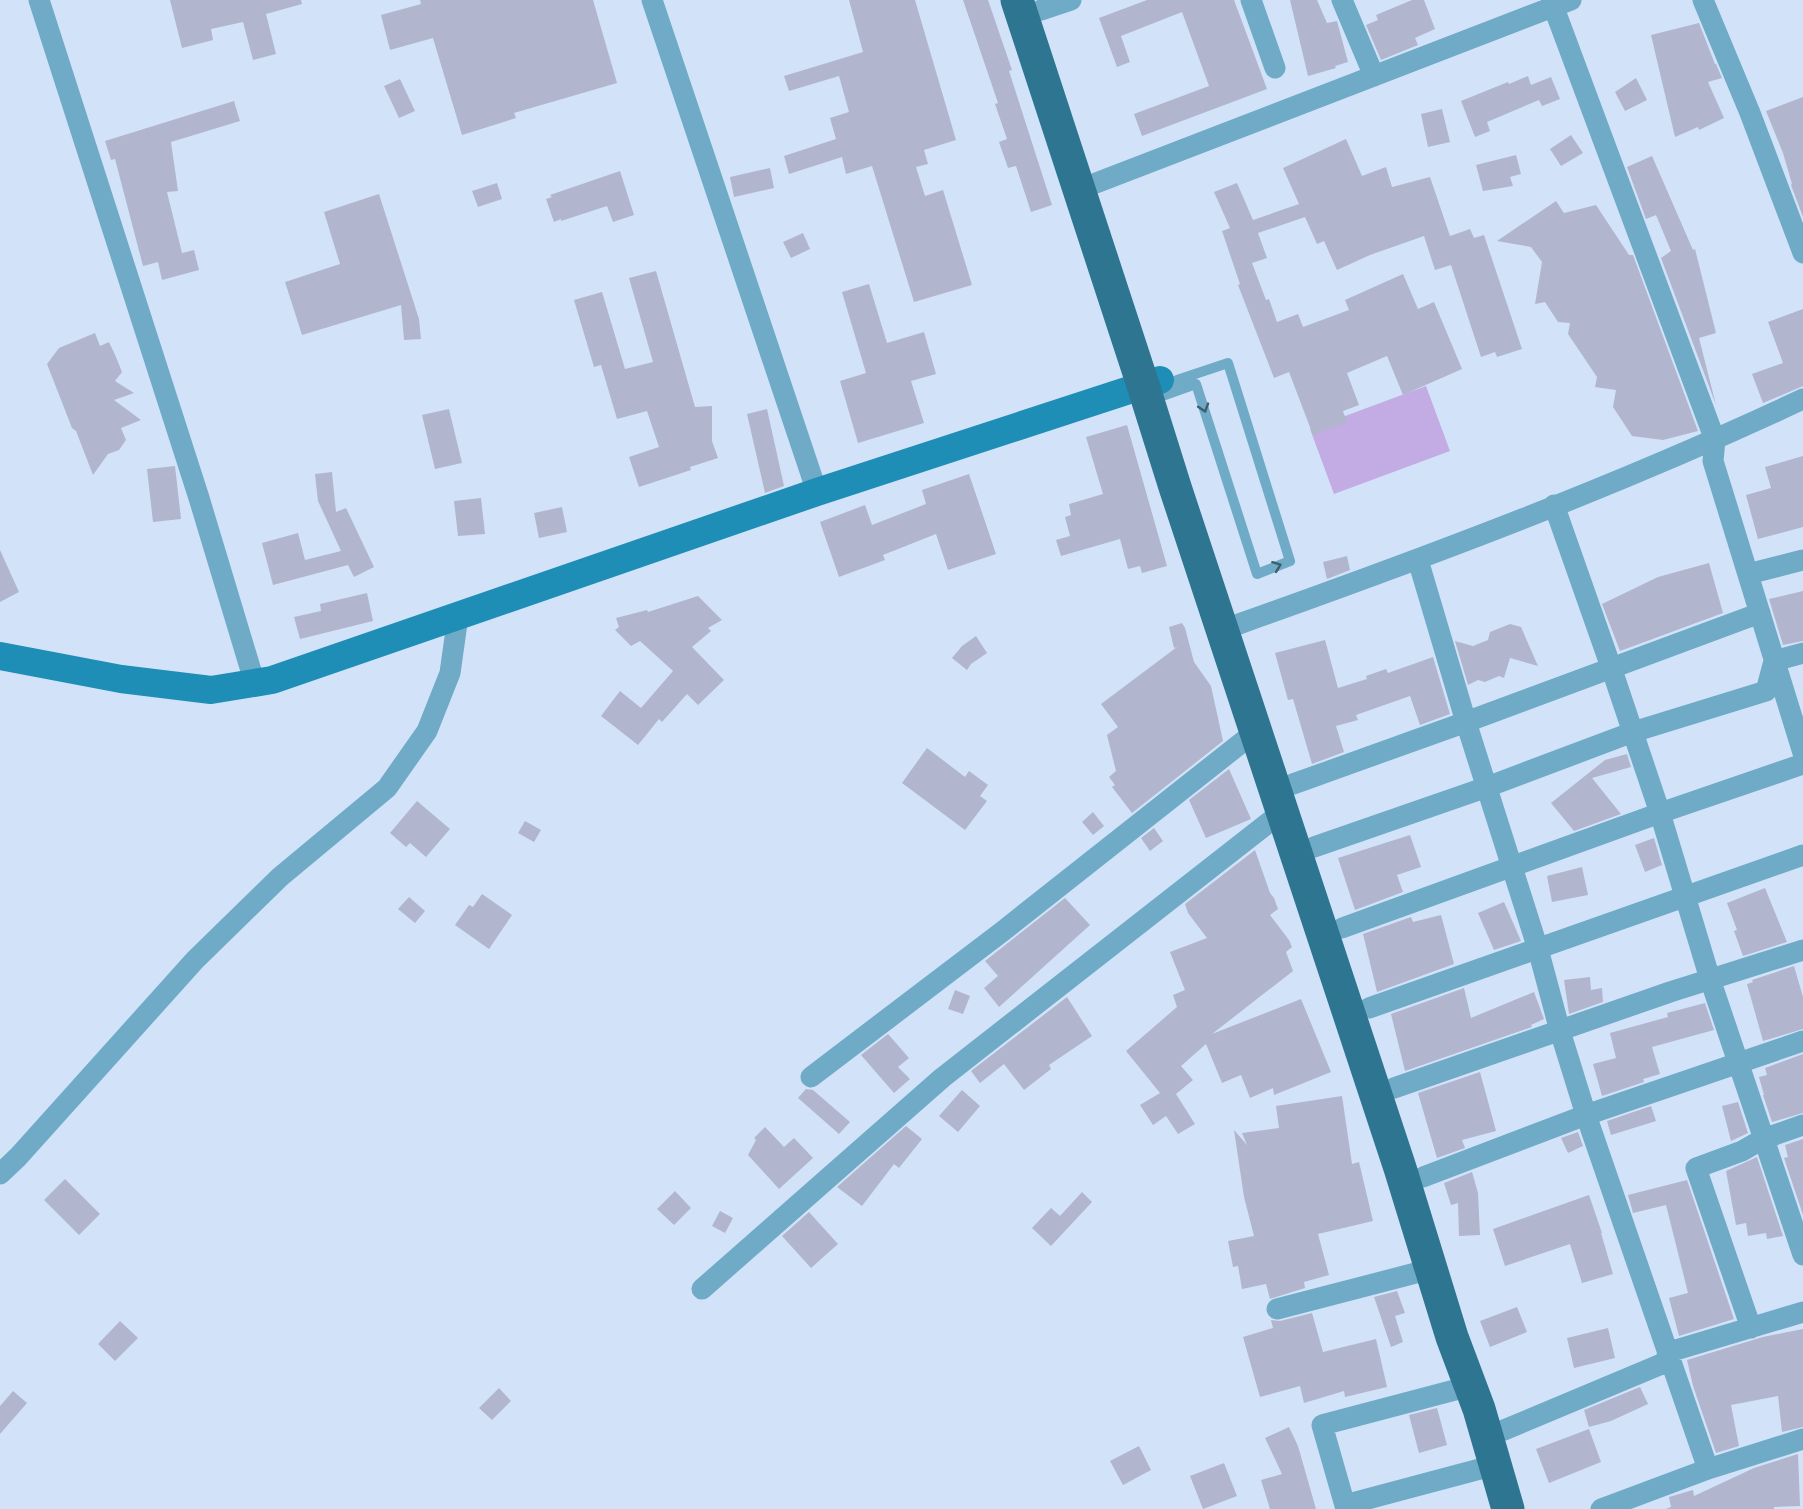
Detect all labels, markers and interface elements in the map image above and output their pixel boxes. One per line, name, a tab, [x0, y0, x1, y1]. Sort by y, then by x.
one-way arrow	[1197, 402, 1209, 413]
one-way arrow	[1271, 561, 1281, 574]

